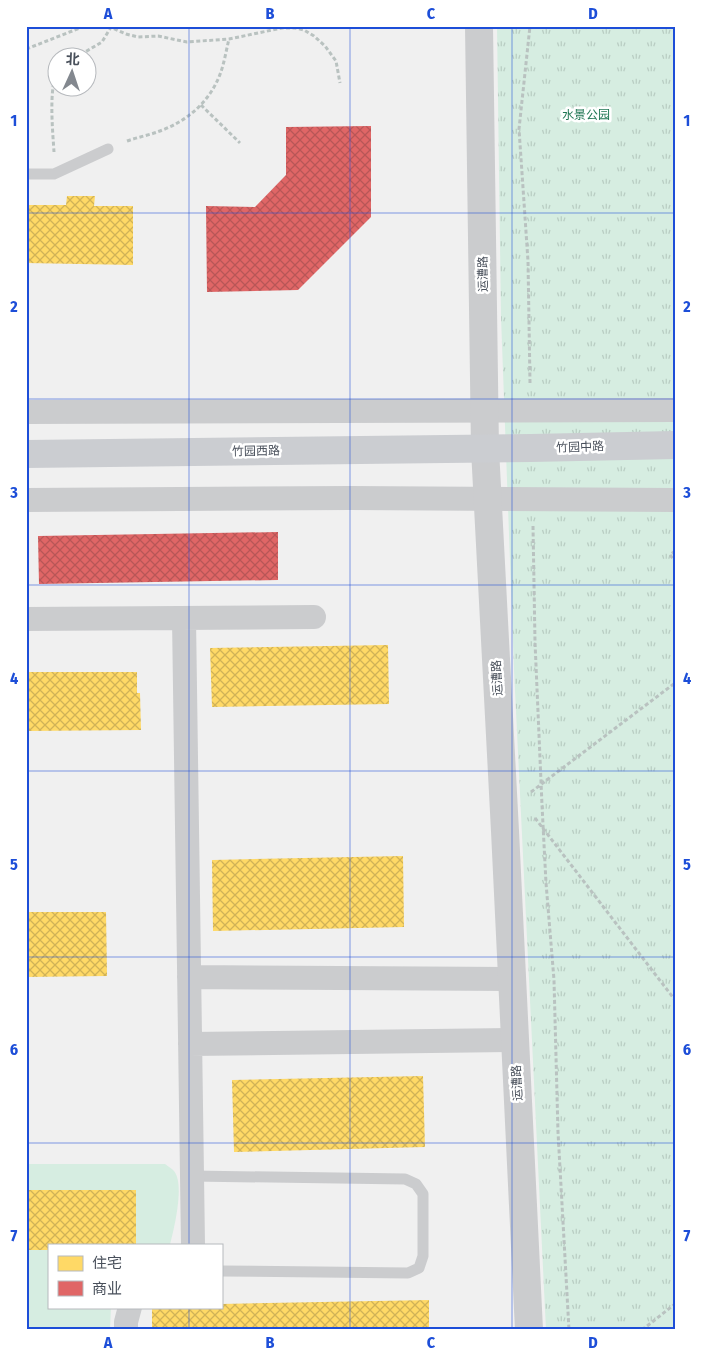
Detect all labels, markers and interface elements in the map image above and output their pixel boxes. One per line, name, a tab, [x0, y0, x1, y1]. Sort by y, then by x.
text: A	[103, 4, 113, 23]
text: B	[266, 4, 275, 23]
text: C	[427, 4, 436, 23]
text: D	[588, 4, 598, 23]
north arrow	[48, 48, 98, 98]
text: 北	[65, 51, 80, 68]
park label: 水景公园	[562, 108, 610, 122]
text: 1	[11, 111, 17, 130]
text: 1	[684, 111, 690, 130]
street label: 运漕路	[476, 256, 490, 292]
text: 2	[9, 297, 18, 316]
text: 2	[682, 297, 691, 316]
street label: 竹园中路	[556, 439, 604, 455]
street label: 竹园西路	[232, 444, 280, 458]
text: 3	[9, 483, 18, 502]
text: 3	[682, 483, 691, 502]
street label: 运漕路	[489, 660, 505, 696]
text: 4	[10, 669, 18, 688]
text: 4	[683, 669, 691, 688]
text: 5	[10, 855, 18, 874]
text: 5	[683, 855, 691, 874]
text: 6	[10, 1040, 18, 1059]
text: 6	[683, 1040, 691, 1059]
street label: 运漕路	[509, 1065, 525, 1101]
text: 7	[11, 1226, 18, 1245]
text: 7	[684, 1226, 691, 1245]
legend	[48, 1244, 222, 1308]
text: 住宅	[92, 1254, 122, 1272]
text: 商业	[92, 1280, 122, 1298]
text: A	[103, 1333, 113, 1352]
text: B	[266, 1333, 275, 1352]
text: C	[427, 1333, 436, 1352]
text: D	[588, 1333, 598, 1352]

